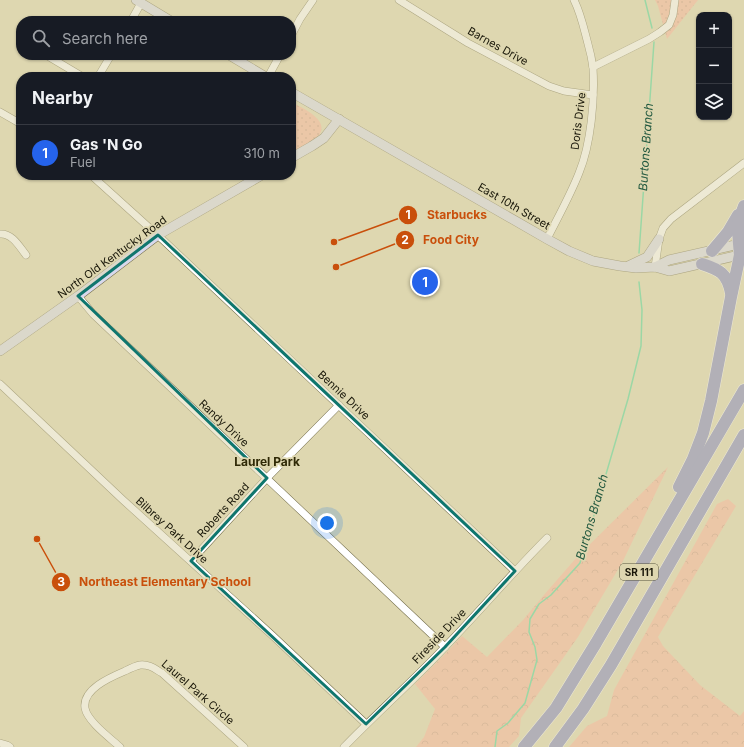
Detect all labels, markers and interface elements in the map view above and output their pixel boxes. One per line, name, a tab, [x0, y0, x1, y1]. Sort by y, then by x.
map controls	[696, 12, 732, 120]
button: +	[696, 12, 732, 48]
search box	[16, 16, 296, 60]
street label: Barnes Drive	[465, 24, 531, 68]
icon: search	[30, 27, 52, 49]
text: Search here	[62, 29, 148, 48]
button: −	[696, 48, 732, 84]
button: layers	[696, 84, 732, 120]
text: Nearby	[32, 88, 93, 108]
street label: Doris Drive	[568, 92, 588, 150]
water label: Burtons Branch	[635, 103, 656, 191]
text: Gas 'N Go	[70, 135, 142, 154]
text: 1	[42, 145, 48, 161]
text: 310 m	[243, 145, 280, 161]
text: Fuel	[70, 154, 96, 170]
street label: East 10th Street	[475, 180, 553, 233]
callout: Starbucks	[398, 203, 495, 227]
text: 1	[405, 207, 411, 222]
text: Starbucks	[427, 207, 487, 222]
street label: North Old Kentucky Road	[55, 213, 169, 301]
callout: Food City	[395, 228, 486, 252]
text: 2	[401, 232, 409, 247]
text: Food City	[423, 232, 480, 247]
pin: 1	[412, 267, 438, 297]
street label: Bennie Drive	[315, 367, 373, 423]
street label: Randy Drive	[196, 396, 252, 450]
district label: Laurel Park	[234, 454, 300, 469]
water label: Burtons Branch	[572, 472, 611, 561]
street label: Roberts Road	[194, 480, 252, 540]
street label: Bilbrey Park Drive	[133, 494, 211, 566]
your location	[317, 513, 337, 533]
road number: SR 111	[620, 564, 658, 580]
callout: Northeast Elementary School	[51, 570, 259, 594]
text: 3	[57, 574, 65, 589]
text: Northeast Elementary School	[79, 574, 251, 589]
street label: Fireside Drive	[409, 605, 469, 667]
street label: Laurel Park Circle	[159, 657, 237, 727]

